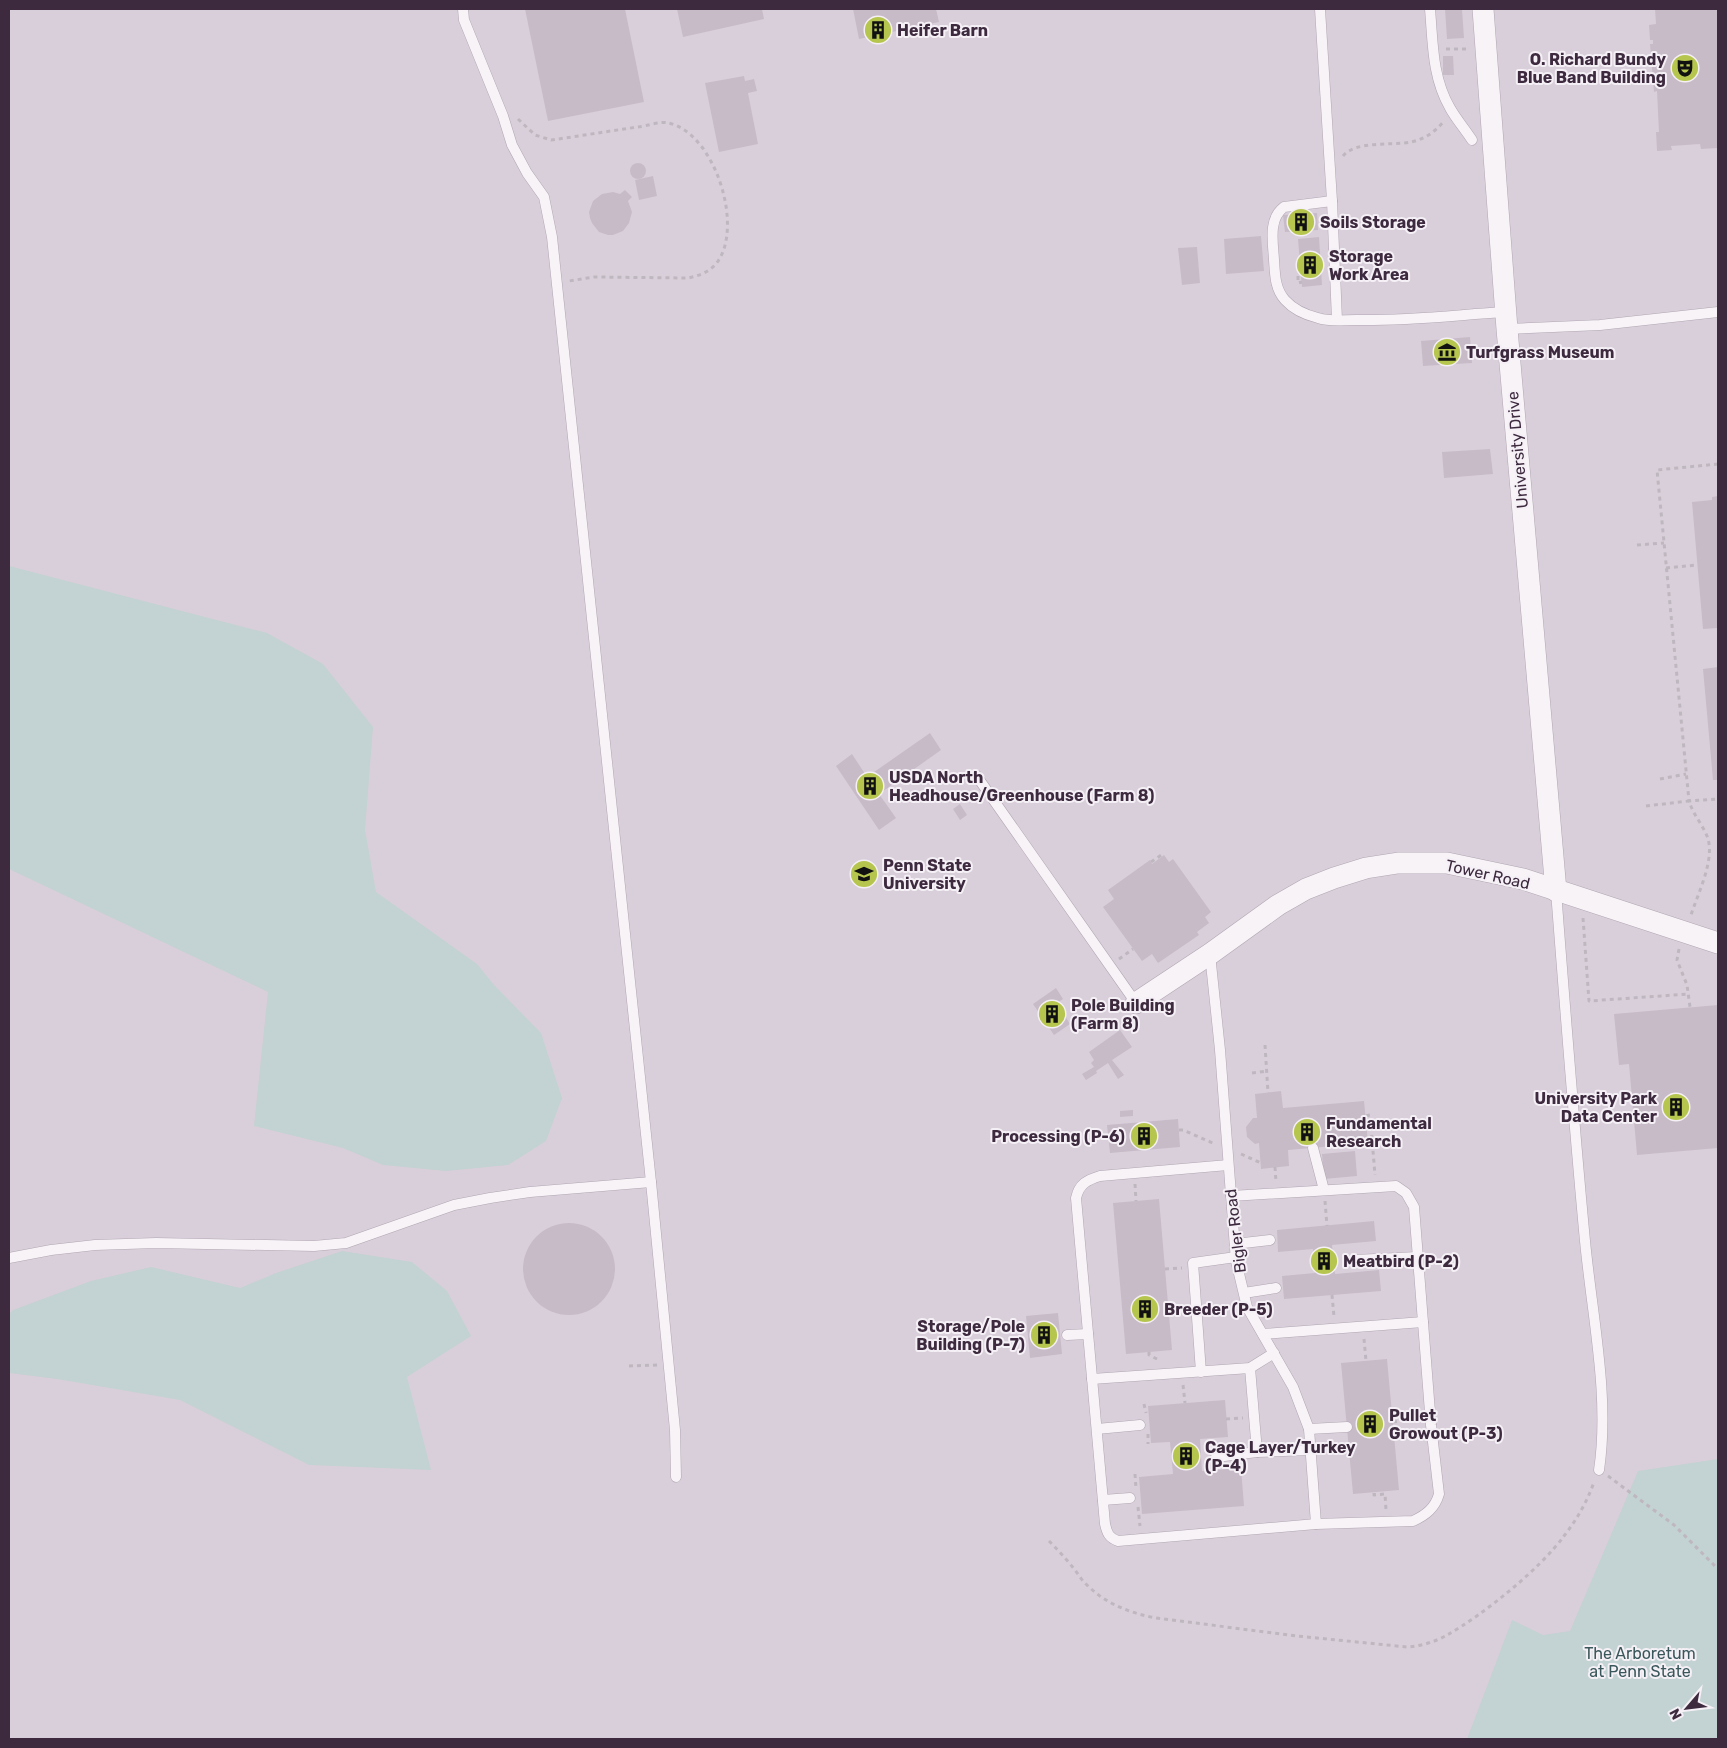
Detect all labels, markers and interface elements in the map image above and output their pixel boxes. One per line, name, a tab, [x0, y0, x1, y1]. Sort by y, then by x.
building icon: Heifer Barn	[863, 15, 893, 45]
place label: Heifer Barn	[897, 21, 988, 40]
place label: O. Richard Bundy Blue Band Building	[1517, 50, 1666, 87]
theatre icon: O. Richard Bundy Blue Band Building	[1670, 53, 1700, 83]
building icon: Soils Storage	[1286, 207, 1316, 237]
place label: Soils Storage	[1320, 213, 1426, 232]
place label: Storage Work Area	[1329, 247, 1409, 284]
building icon: Storage Work Area	[1295, 250, 1325, 280]
museum icon: Turfgrass Museum	[1432, 337, 1462, 367]
place label: Turfgrass Museum	[1466, 343, 1614, 362]
street label: University Drive	[1503, 391, 1532, 509]
place label: USDA North Headhouse/Greenhouse (Farm 8)	[889, 768, 1154, 805]
building icon: USDA North Headhouse/Greenhouse (Farm 8)	[855, 771, 885, 801]
place label: Penn State University	[883, 856, 972, 893]
street label: Tower Road	[1444, 856, 1532, 893]
school or university icon: Penn State University	[849, 859, 879, 889]
place label: Pole Building (Farm 8)	[1071, 996, 1175, 1033]
building icon: Pole Building (Farm 8)	[1037, 999, 1067, 1029]
place label: University Park Data Center	[1534, 1089, 1658, 1126]
building icon: University Park Data Center	[1661, 1092, 1691, 1122]
place label: Fundamental Research	[1326, 1114, 1432, 1151]
building icon: Fundamental Research	[1292, 1117, 1322, 1147]
building icon: Processing (P-6)	[1129, 1121, 1159, 1151]
place label: Processing (P-6)	[991, 1127, 1125, 1146]
street label: Bigler Road	[1221, 1188, 1250, 1274]
building icon: Meatbird (P-2)	[1309, 1246, 1339, 1276]
place label: Meatbird (P-2)	[1343, 1252, 1459, 1271]
building icon: Breeder (P-5)	[1130, 1294, 1160, 1324]
place label: Breeder (P-5)	[1164, 1300, 1273, 1319]
place label: Storage/Pole Building (P-7)	[916, 1317, 1025, 1354]
building icon: Storage/Pole Building (P-7)	[1029, 1320, 1059, 1350]
place label: Pullet Growout (P-3)	[1389, 1406, 1503, 1443]
building icon: Pullet Growout (P-3)	[1355, 1409, 1385, 1439]
place label: Cage Layer/Turkey (P-4)	[1205, 1438, 1356, 1475]
building icon: Cage Layer/Turkey (P-4)	[1171, 1441, 1201, 1471]
park label: The Arboretum at Penn State	[1584, 1644, 1696, 1681]
north arrow	[1662, 1683, 1712, 1733]
text: N	[1666, 1705, 1686, 1722]

